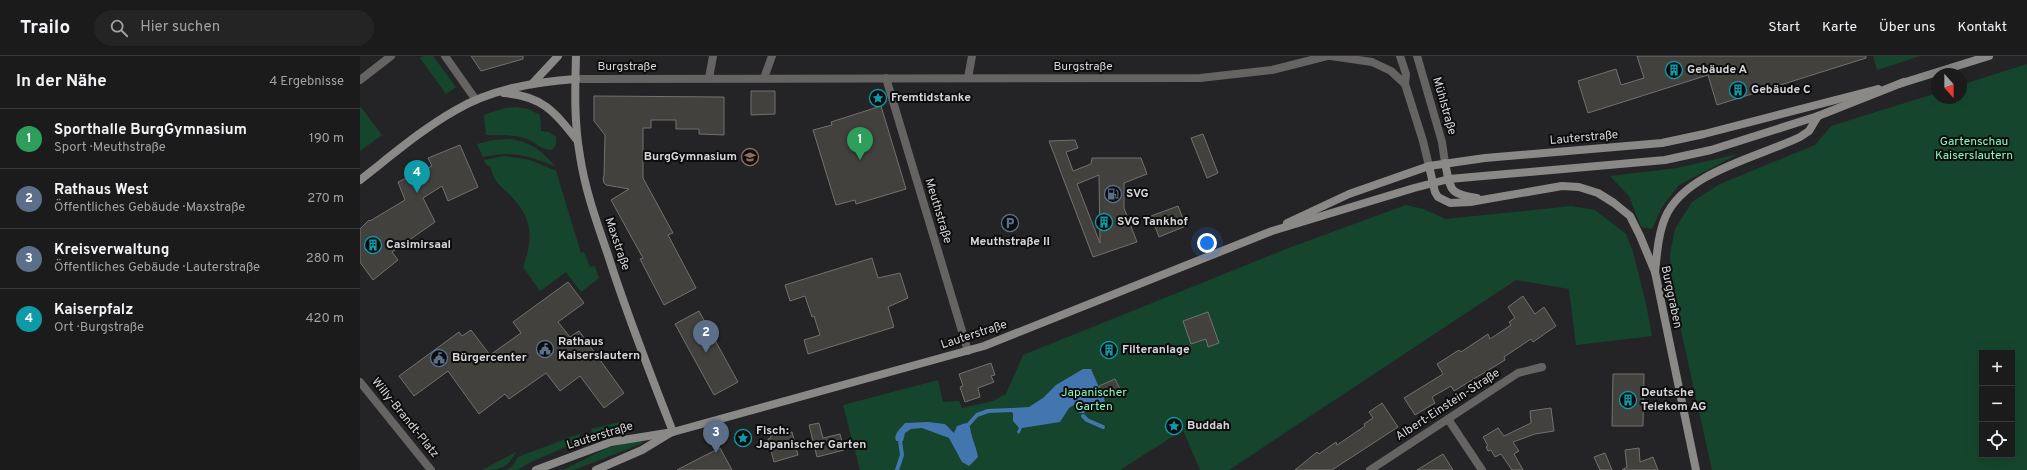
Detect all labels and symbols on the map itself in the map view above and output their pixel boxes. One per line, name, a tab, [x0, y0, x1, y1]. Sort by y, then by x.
street label: Burgstraße	[597, 59, 657, 75]
street label: Burgstraße	[1053, 59, 1113, 75]
building icon: Gebäude A	[1664, 60, 1684, 80]
place label: Gebäude A	[1687, 62, 1748, 78]
north arrow	[1931, 68, 1967, 104]
street label: Mühlstraße	[1428, 75, 1460, 137]
building icon: Gebäude C	[1728, 80, 1748, 100]
place label: Gebäude C	[1751, 82, 1811, 98]
place icon: Fremtidstanke	[868, 88, 888, 108]
place label: Fremtidstanke	[891, 90, 971, 106]
pin: 1	[847, 127, 873, 160]
street label: Lauterstraße	[1549, 127, 1619, 149]
park label: Gartenschau Kaiserslautern	[1935, 134, 2013, 164]
school or university icon: BurgGymnasium	[740, 147, 760, 167]
place label: BurgGymnasium	[644, 149, 737, 165]
pin: 4	[404, 160, 430, 193]
street label: Meuthstraße	[921, 176, 955, 246]
fuel station icon: SVG	[1103, 184, 1123, 204]
place label: SVG	[1126, 186, 1149, 202]
building icon: SVG Tankhof	[1094, 212, 1114, 232]
parking icon: Meuthstraße II	[1000, 213, 1020, 233]
place label: SVG Tankhof	[1117, 214, 1189, 230]
street label: Maxstraße	[600, 215, 634, 273]
your location	[1197, 233, 1217, 253]
place label: Meuthstraße II	[970, 234, 1050, 250]
building icon: Casimirsaal	[363, 235, 383, 255]
place label: Casimirsaal	[386, 237, 451, 253]
street label: Burggraben	[1657, 264, 1685, 330]
street label: Lauterstraße	[939, 317, 1009, 353]
pin: 2	[693, 320, 719, 353]
place label: Rathaus Kaiserslautern	[558, 334, 640, 364]
public building icon: Rathaus Kaiserslautern	[535, 339, 555, 359]
building icon: Filteranlage	[1099, 340, 1119, 360]
place label: Filteranlage	[1122, 342, 1190, 358]
public building icon: Bürgercenter	[429, 348, 449, 368]
place label: Bürgercenter	[452, 350, 527, 366]
street label: Albert-Einstein-Straße	[1393, 365, 1503, 445]
street label: Willy-Brandt-Platz	[368, 375, 442, 461]
park label: Japanischer Garten	[1061, 385, 1127, 415]
place label: Deutsche Telekom AG	[1641, 385, 1706, 415]
building icon: Deutsche Telekom AG	[1618, 390, 1638, 410]
place icon: Buddah	[1164, 416, 1184, 436]
street label: Lauterstraße	[565, 418, 635, 454]
place label: Buddah	[1187, 418, 1230, 434]
pin: 3	[703, 420, 729, 453]
place label: Fisch: Japanischer Garten	[756, 423, 866, 453]
place icon: Fisch: Japanischer Garten	[733, 428, 753, 448]

